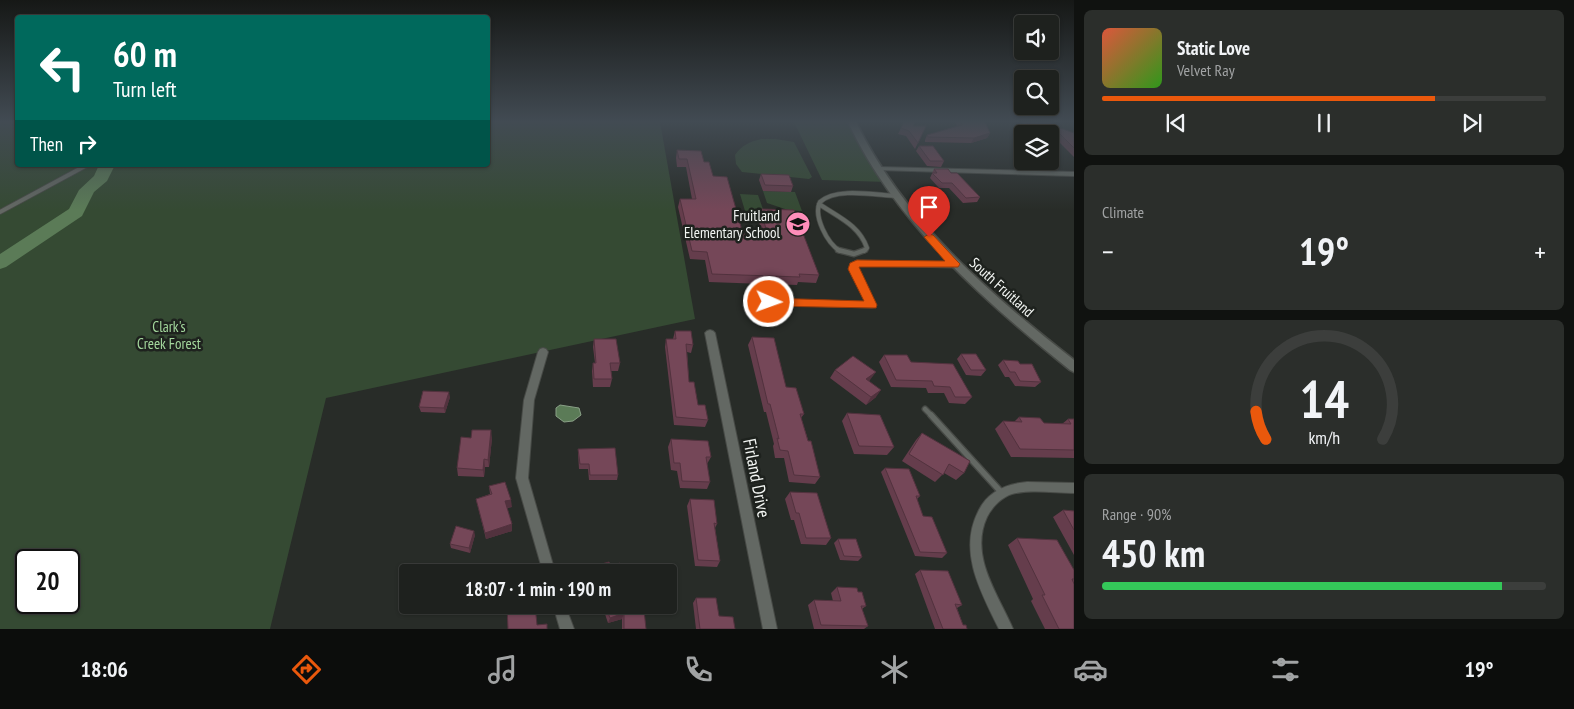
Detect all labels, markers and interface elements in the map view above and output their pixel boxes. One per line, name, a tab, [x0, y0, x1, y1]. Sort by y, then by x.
map controls	[1014, 15, 1059, 170]
button: sound	[1014, 15, 1059, 60]
text: 60 m	[113, 31, 177, 77]
icon: left	[30, 35, 95, 100]
text: Static Love	[1177, 36, 1250, 60]
text: Velvet Ray	[1177, 60, 1235, 80]
button: search	[1014, 70, 1059, 115]
text: Turn left	[113, 75, 177, 103]
icon: previous	[1162, 109, 1190, 137]
icon: pause	[1310, 109, 1338, 137]
icon: next	[1458, 109, 1486, 137]
button: layers	[1014, 125, 1059, 170]
icon: right	[73, 130, 101, 158]
text: Then	[30, 132, 63, 156]
pin	[908, 186, 950, 237]
icon: arrive	[915, 193, 943, 221]
text: Climate	[1102, 202, 1144, 222]
place label: Fruitland Elementary School	[684, 206, 781, 242]
school or university icon: Fruitland Elementary School	[785, 211, 811, 237]
text: 19°	[1299, 226, 1349, 275]
text: −	[1102, 233, 1114, 270]
text: +	[1534, 233, 1546, 270]
street label: South Fruitland	[966, 253, 1038, 321]
position arrow	[742, 275, 794, 327]
park label: Clark's Creek Forest	[137, 317, 201, 353]
text: 14	[1299, 365, 1349, 432]
text: km/h	[1308, 426, 1340, 449]
street label: Firland Drive	[738, 437, 776, 519]
text: Range · 90%	[1102, 504, 1171, 524]
text: 450 km	[1102, 528, 1205, 577]
speed limit sign: 20	[15, 549, 80, 614]
text: 18:07 · 1 min · 190 m	[465, 577, 611, 601]
icon: directions	[289, 652, 324, 687]
icon: music	[485, 652, 520, 687]
icon: phone	[681, 652, 716, 687]
icon: climate	[877, 652, 912, 687]
icon: car	[1073, 652, 1108, 687]
icon: filters	[1268, 652, 1303, 687]
text: 18:06	[80, 655, 128, 683]
text: 19°	[1464, 655, 1493, 683]

